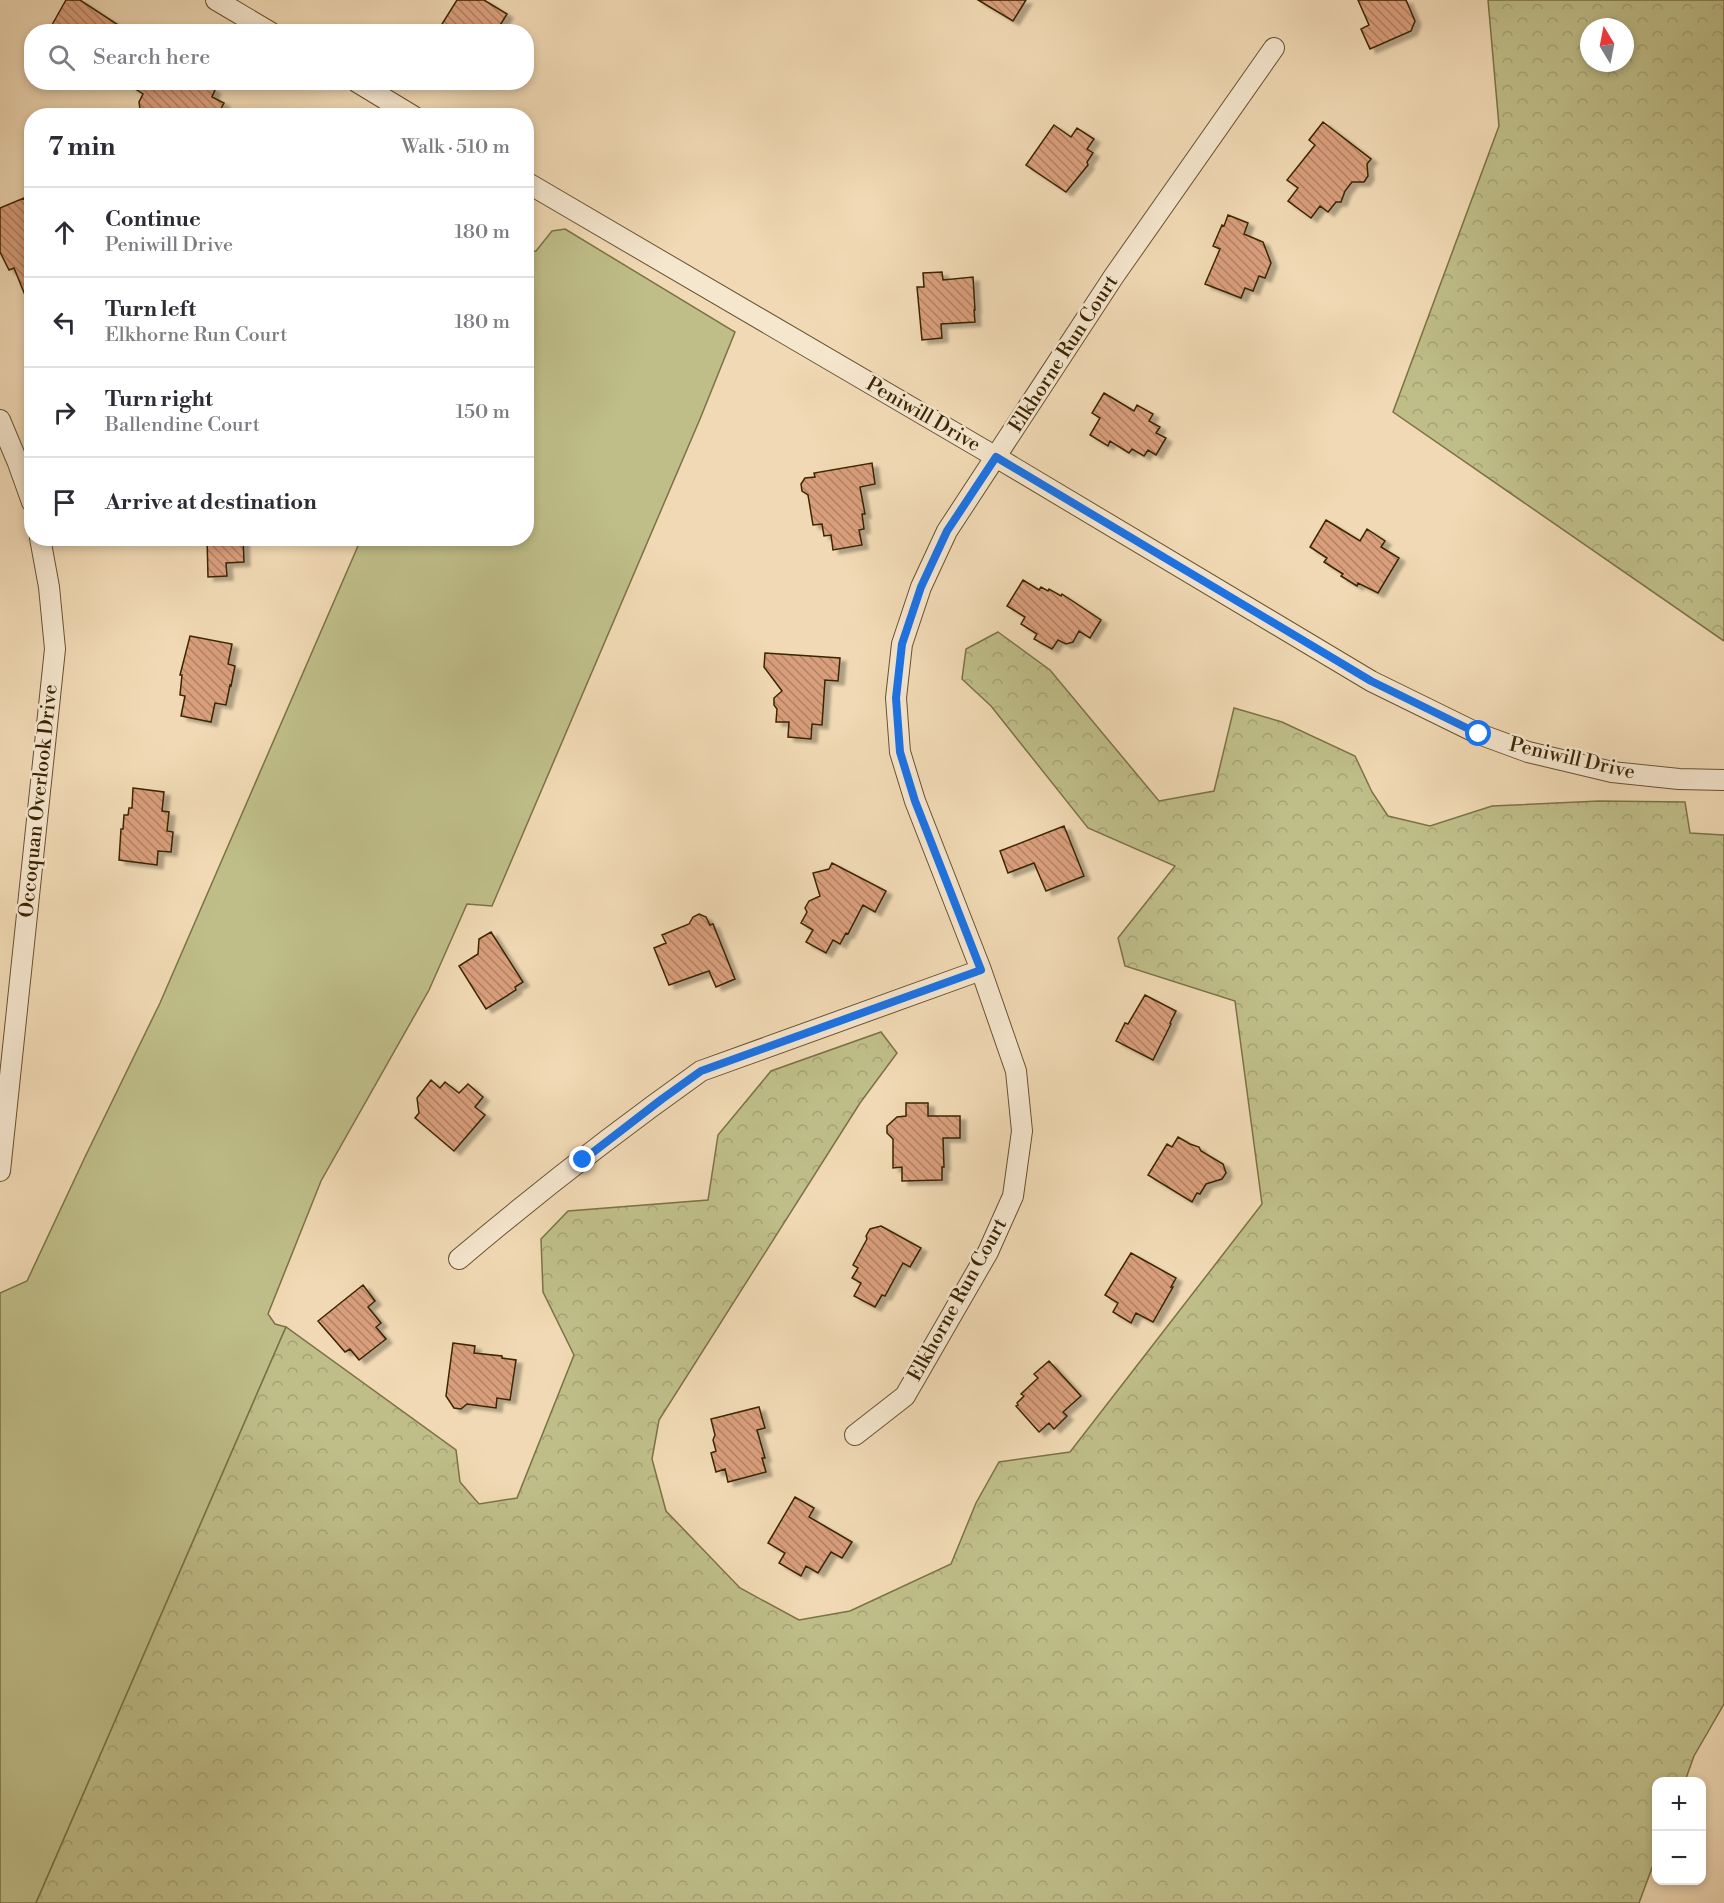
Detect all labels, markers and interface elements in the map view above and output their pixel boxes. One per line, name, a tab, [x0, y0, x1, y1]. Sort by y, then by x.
north arrow	[1580, 18, 1634, 72]
search box	[24, 24, 534, 90]
icon: search	[45, 41, 78, 74]
text: Search here	[93, 44, 210, 71]
text: 7 min	[48, 131, 115, 163]
text: Walk · 510 m	[401, 135, 510, 160]
text: Continue	[105, 206, 201, 233]
icon: ahead	[48, 216, 81, 249]
text: 180 m	[455, 220, 510, 245]
text: Peniwill Drive	[105, 233, 233, 258]
street label: Elkhorne Run Court	[1004, 271, 1124, 437]
text: Turn left	[105, 296, 196, 323]
icon: left	[48, 306, 81, 339]
text: 180 m	[455, 310, 510, 335]
text: Elkhorne Run Court	[105, 323, 287, 348]
street label: Peniwill Drive	[861, 372, 985, 458]
text: Turn right	[105, 386, 213, 413]
icon: right	[48, 396, 81, 429]
text: 150 m	[455, 400, 510, 425]
text: Ballendine Court	[105, 413, 260, 438]
icon: arrive	[48, 486, 81, 519]
text: Arrive at destination	[105, 489, 317, 516]
street label: Occoquan Overlook Drive	[14, 683, 64, 919]
route start	[1465, 720, 1491, 746]
street label: Peniwill Drive	[1507, 732, 1637, 786]
route end	[569, 1146, 595, 1172]
street label: Elkhorne Run Court	[903, 1214, 1013, 1386]
map controls	[1652, 1777, 1706, 1885]
button: +	[1652, 1777, 1706, 1831]
button: −	[1652, 1831, 1706, 1885]

